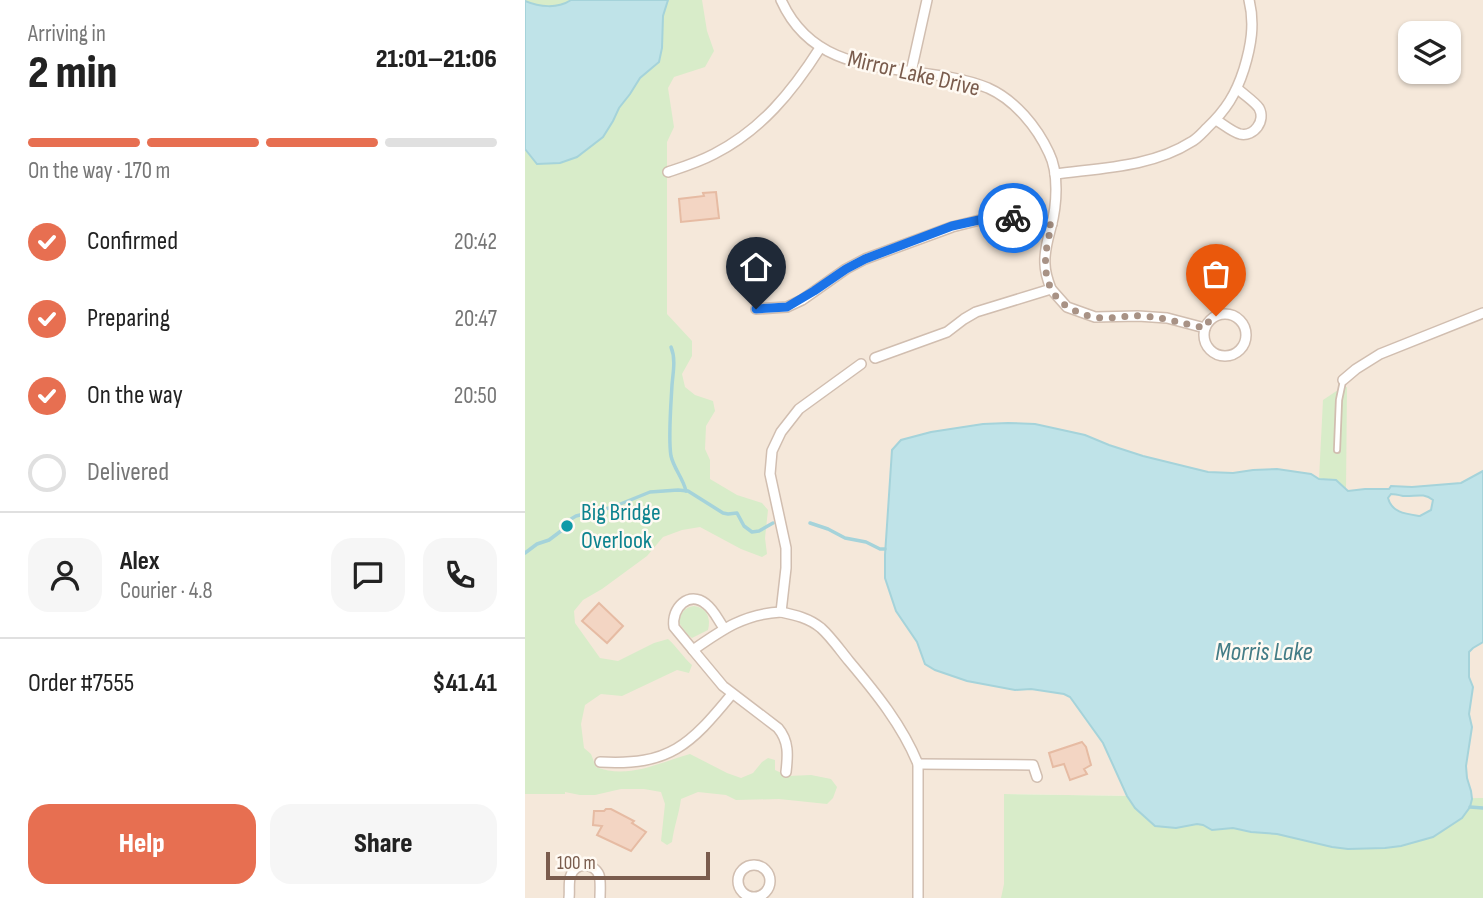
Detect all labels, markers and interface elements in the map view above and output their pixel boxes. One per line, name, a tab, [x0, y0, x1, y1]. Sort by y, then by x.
text: Arriving in	[28, 20, 106, 48]
map controls	[1398, 21, 1461, 84]
button: layers	[1398, 21, 1461, 84]
text: 21:01–21:06	[376, 44, 497, 75]
street label: Mirror Lake Drive	[845, 44, 983, 103]
text: 2 min	[28, 46, 117, 101]
text: On the way · 170 m	[28, 157, 170, 185]
courier	[978, 183, 1048, 253]
icon: bike	[994, 199, 1032, 237]
icon: check	[28, 223, 66, 261]
text: Confirmed	[87, 226, 178, 257]
text: 20:42	[454, 228, 497, 256]
pin	[726, 237, 786, 309]
pin	[1186, 244, 1246, 316]
icon: home	[737, 248, 775, 286]
icon: bag	[1197, 255, 1235, 293]
icon: check	[28, 300, 66, 338]
text: Preparing	[87, 303, 170, 334]
text: 20:47	[455, 305, 497, 333]
icon: check	[28, 377, 66, 415]
text: On the way	[87, 380, 183, 411]
text: 20:50	[454, 382, 497, 410]
text: Delivered	[87, 457, 169, 488]
place label: Big Bridge Overlook	[581, 498, 661, 555]
marker: Big Bridge Overlook	[559, 518, 575, 534]
button: person	[28, 538, 102, 612]
button: chat	[331, 538, 405, 612]
button: phone	[423, 538, 497, 612]
text: Alex	[120, 546, 160, 577]
text: Courier · 4.8	[120, 577, 213, 605]
water label: Morris Lake	[1215, 637, 1313, 668]
text: Order #7555	[28, 668, 134, 699]
text: $41.41	[432, 668, 497, 699]
button: Help	[28, 804, 256, 884]
button: Share	[270, 804, 497, 884]
scale bar	[546, 849, 711, 881]
text: 100 m	[557, 852, 596, 875]

